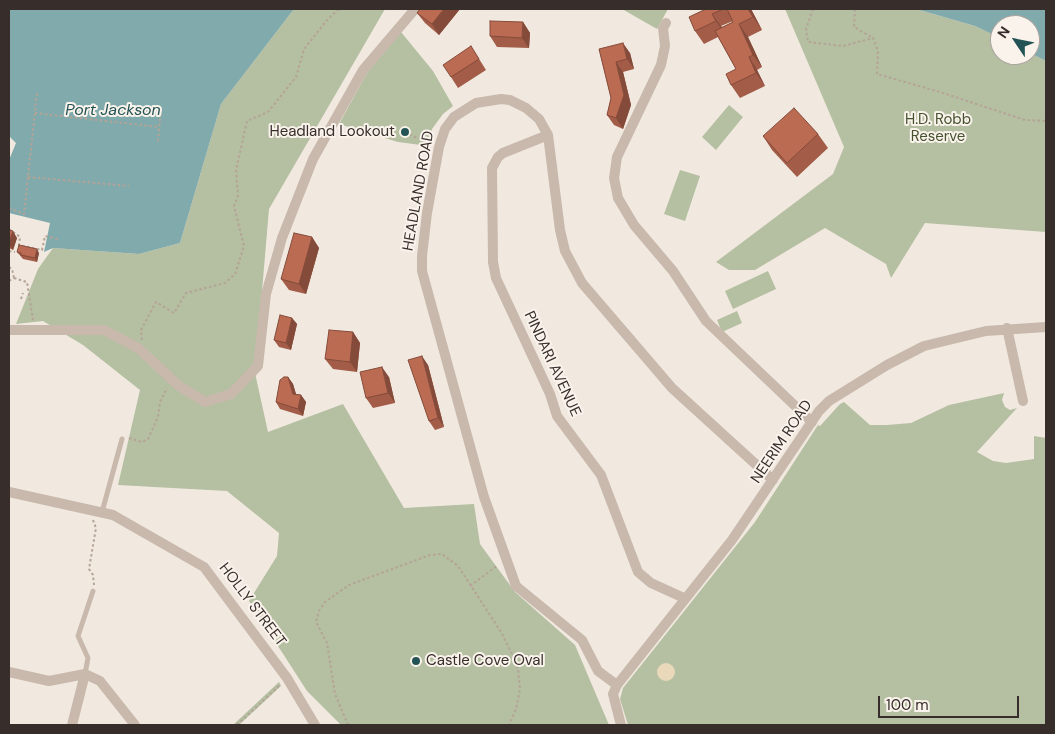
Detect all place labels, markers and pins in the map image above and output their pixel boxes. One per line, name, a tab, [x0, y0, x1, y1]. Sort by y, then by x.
place label: Headland Lookout	[269, 123, 395, 141]
marker: Headland Lookout	[399, 126, 411, 138]
place label: Castle Cove Oval	[426, 652, 544, 670]
marker: Castle Cove Oval	[410, 655, 422, 667]

